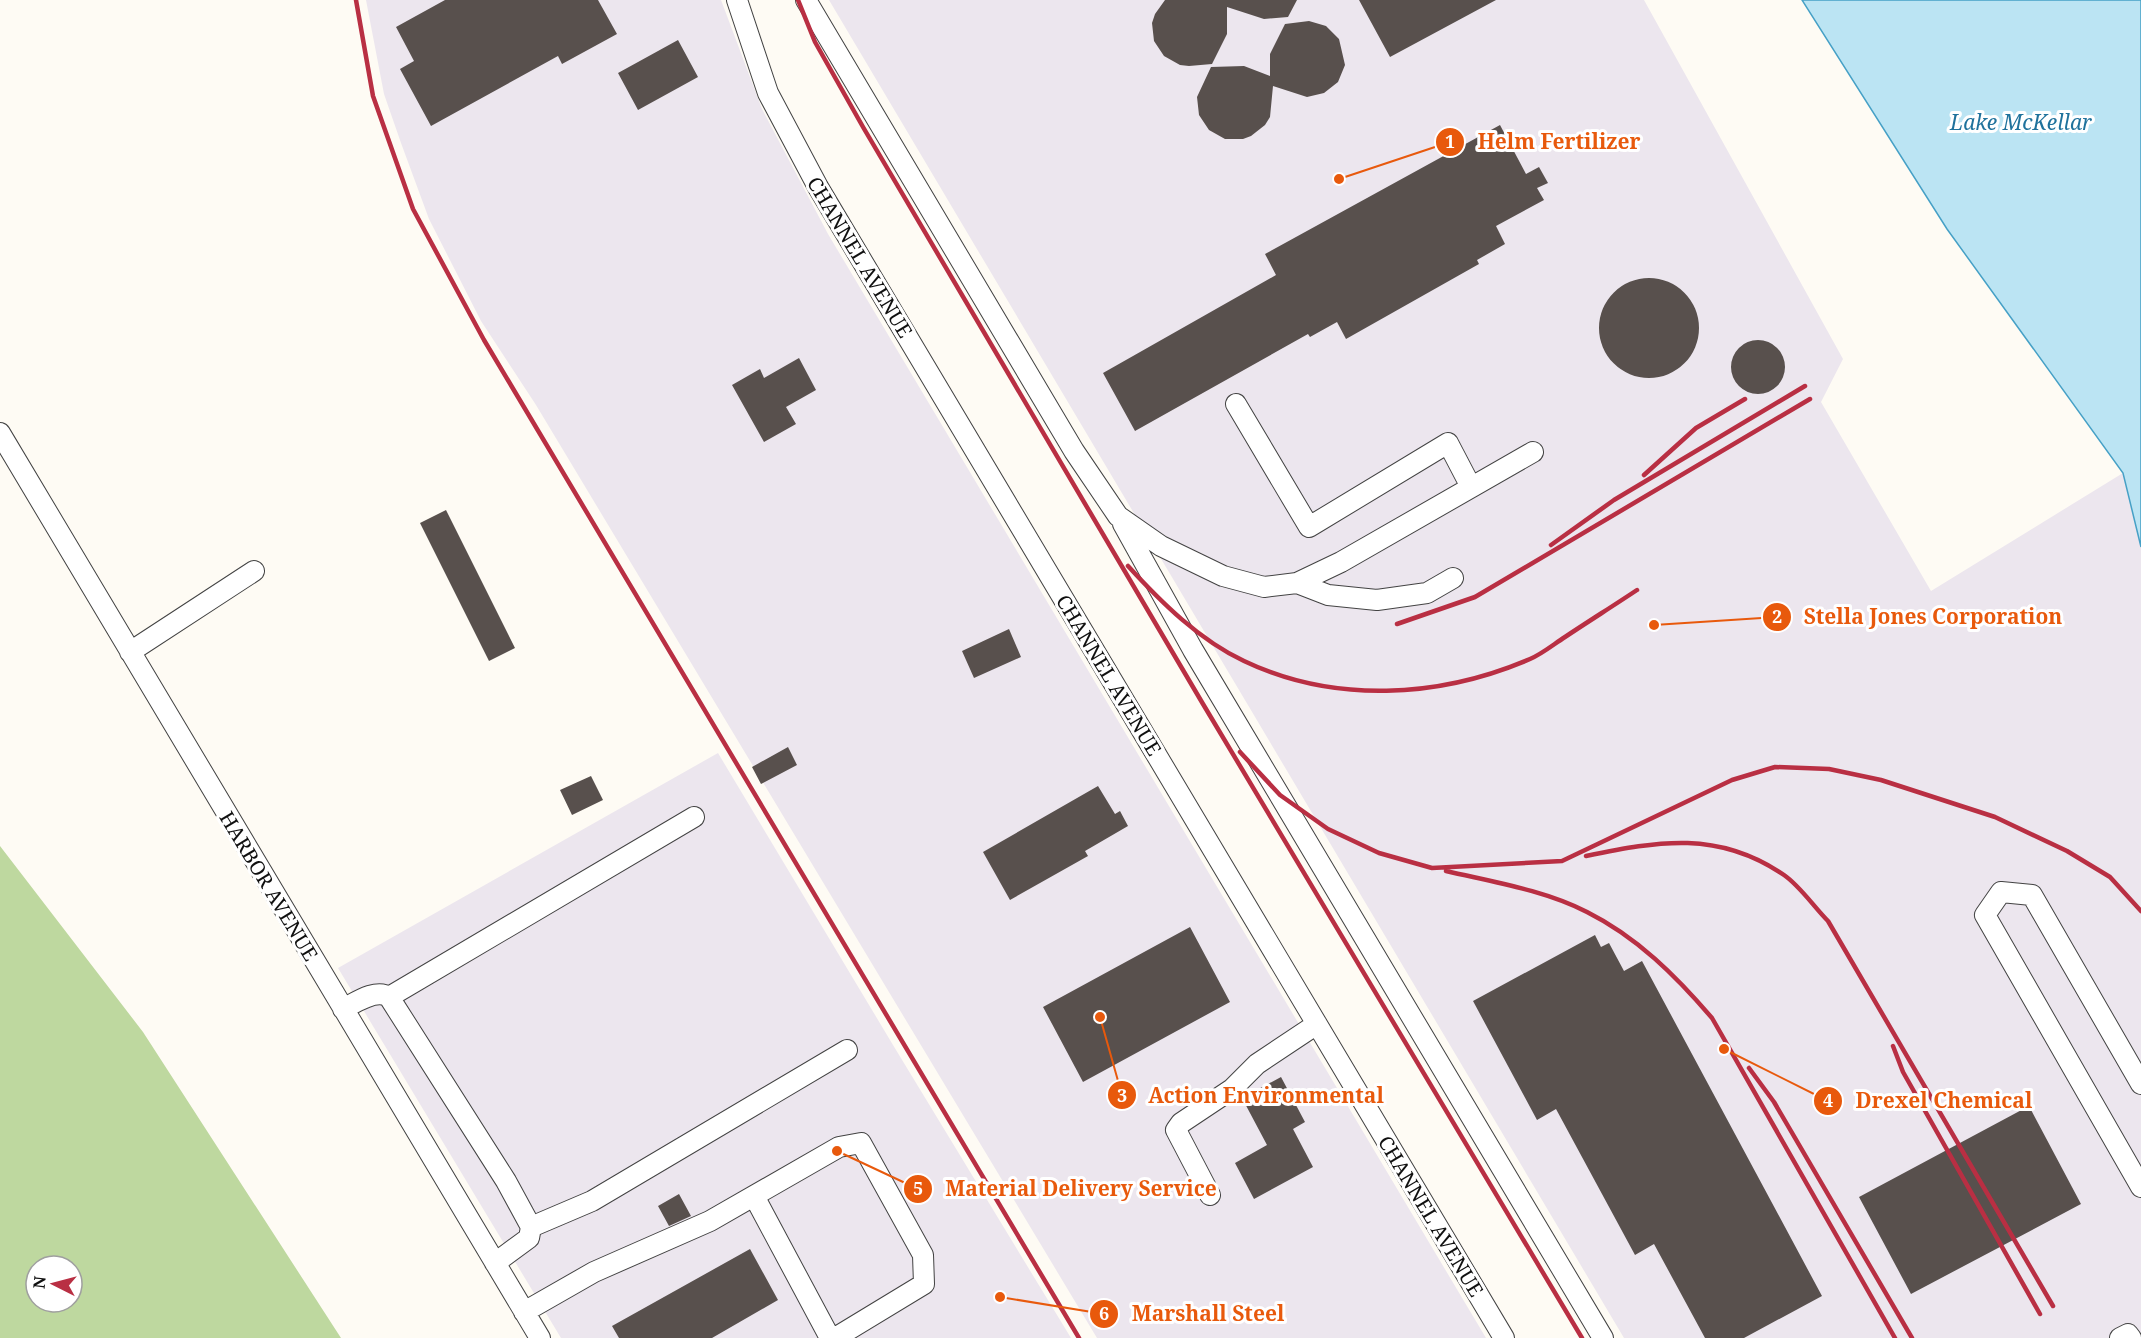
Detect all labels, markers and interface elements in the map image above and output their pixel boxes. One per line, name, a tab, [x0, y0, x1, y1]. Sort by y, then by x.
water label: Lake McKellar	[1949, 108, 2092, 136]
callout: Helm Fertilizer	[1435, 122, 1652, 161]
text: Helm Fertilizer	[1478, 127, 1640, 155]
text: 1	[1445, 129, 1455, 153]
street label: CHANNEL AVENUE	[801, 171, 919, 343]
street label: CHANNEL AVENUE	[1050, 589, 1168, 761]
callout: Stella Jones Corporation	[1762, 597, 2074, 636]
text: Stella Jones Corporation	[1804, 602, 2062, 630]
text: 2	[1772, 604, 1782, 628]
street label: HARBOR AVENUE	[214, 806, 324, 966]
callout: Action Environmental	[1107, 1076, 1396, 1115]
text: Action Environmental	[1148, 1081, 1384, 1109]
callout: Drexel Chemical	[1813, 1081, 2044, 1120]
text: 3	[1117, 1083, 1127, 1107]
text: Drexel Chemical	[1856, 1086, 2033, 1114]
text: 4	[1823, 1088, 1833, 1112]
street label: CHANNEL AVENUE	[1372, 1130, 1490, 1302]
callout: Material Delivery Service	[903, 1169, 1229, 1208]
text: Material Delivery Service	[945, 1174, 1217, 1202]
text: 5	[913, 1176, 923, 1200]
north arrow	[24, 1254, 84, 1314]
text: N	[27, 1275, 51, 1290]
callout: Marshall Steel	[1089, 1294, 1296, 1333]
text: Marshall Steel	[1132, 1299, 1285, 1327]
text: 6	[1099, 1301, 1109, 1325]

